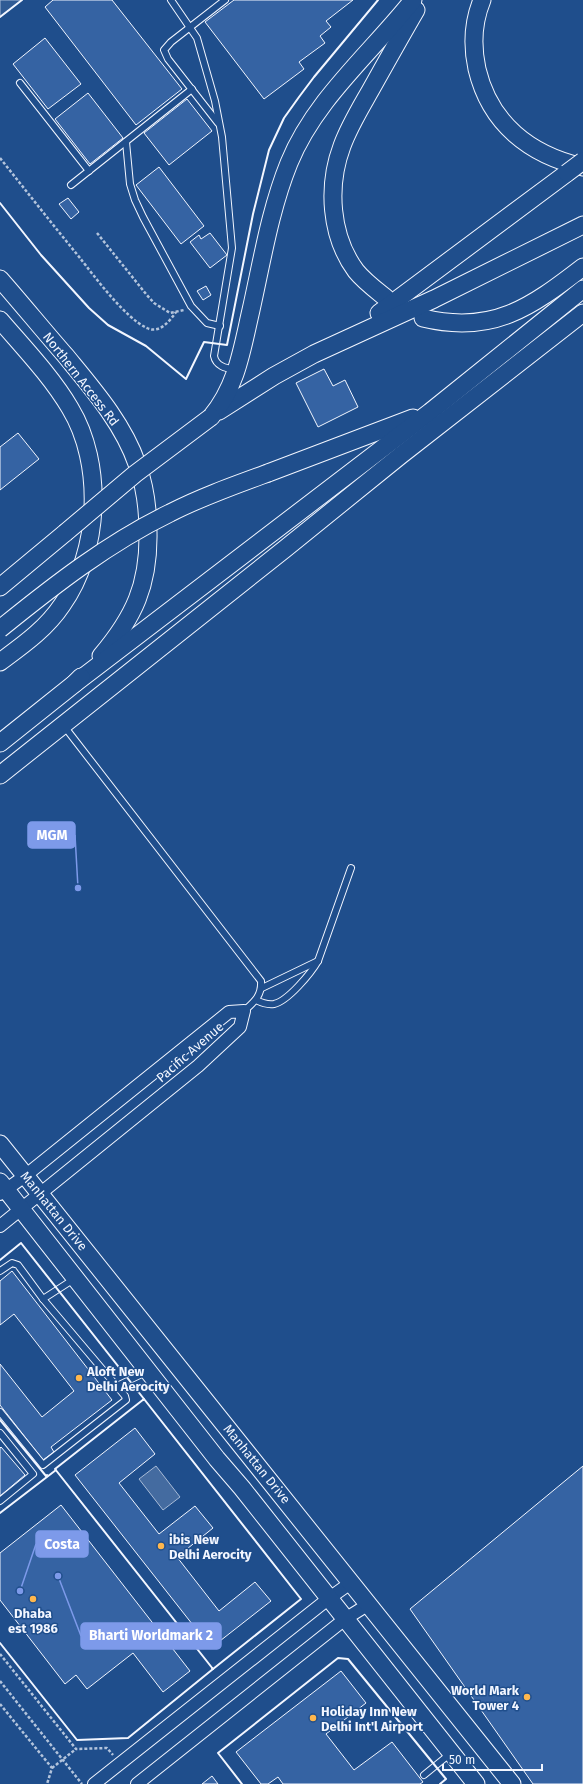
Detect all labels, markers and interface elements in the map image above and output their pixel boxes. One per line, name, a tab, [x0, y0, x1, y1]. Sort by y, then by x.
street label: Northern Access Rd	[40, 329, 122, 429]
callout: MGM	[28, 822, 75, 848]
text: MGM	[37, 827, 67, 844]
street label: Pacific Avenue	[153, 1019, 227, 1085]
street label: Manhattan Drive	[18, 1168, 90, 1254]
place label: Aloft New Delhi Aerocity	[86, 1364, 170, 1394]
marker: Aloft New Delhi Aerocity	[74, 1373, 84, 1383]
street label: Manhattan Drive	[221, 1421, 293, 1507]
callout: Costa	[36, 1531, 88, 1557]
place label: ibis New Delhi Aerocity	[169, 1532, 252, 1562]
text: Costa	[44, 1536, 80, 1553]
marker: ibis New Delhi Aerocity	[156, 1541, 166, 1551]
marker: Dhaba est 1986	[28, 1594, 38, 1604]
place label: Dhaba est 1986	[8, 1606, 58, 1636]
callout: Bharti Worldmark 2	[81, 1623, 221, 1649]
text: Bharti Worldmark 2	[89, 1627, 213, 1644]
place label: World Mark Tower 4	[451, 1683, 520, 1713]
marker: World Mark Tower 4	[522, 1692, 532, 1702]
place label: Holiday Inn New Delhi Int'l Airport	[321, 1704, 424, 1734]
marker: Holiday Inn New Delhi Int'l Airport	[308, 1713, 318, 1723]
scale bar	[443, 1746, 542, 1772]
text: 50 m	[449, 1753, 475, 1767]

